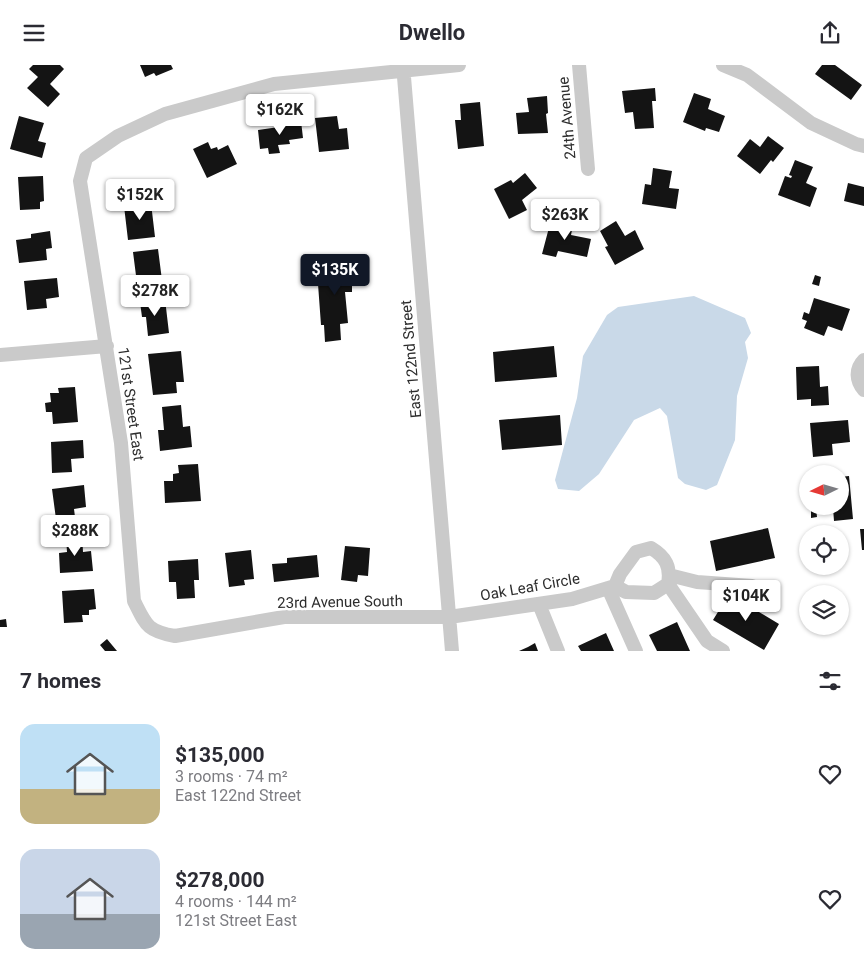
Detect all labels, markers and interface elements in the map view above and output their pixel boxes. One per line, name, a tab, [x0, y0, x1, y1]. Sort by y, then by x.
icon: menu	[20, 19, 48, 47]
icon: share	[816, 19, 844, 47]
text: Dwello	[399, 20, 465, 45]
street label: 24th Avenue	[554, 76, 580, 160]
pin: $162K	[245, 93, 315, 136]
text: $162K	[257, 100, 303, 119]
pin: $152K	[105, 179, 175, 221]
text: $152K	[117, 185, 163, 204]
pin: $263K	[530, 199, 600, 241]
text: $263K	[542, 205, 588, 224]
pin: $135K	[300, 253, 370, 296]
text: $135K	[312, 260, 358, 279]
pin: $278K	[120, 275, 190, 317]
text: $278K	[132, 281, 178, 300]
street label: East 122nd Street	[397, 299, 425, 419]
street label: 121st Street East	[114, 346, 148, 462]
north arrow	[799, 465, 849, 515]
map controls	[799, 465, 849, 635]
pin: $288K	[40, 515, 110, 557]
text: $288K	[52, 521, 98, 540]
button: locate	[799, 525, 849, 575]
street label: Oak Leaf Circle	[479, 569, 581, 605]
pin: $104K	[711, 579, 781, 622]
button: layers	[799, 585, 849, 635]
text: $104K	[723, 586, 769, 605]
street label: 23rd Avenue South	[277, 592, 403, 612]
icon: filters	[816, 667, 844, 695]
text: 7 homes	[20, 669, 101, 693]
text: $135,000	[175, 743, 265, 767]
icon: home	[60, 744, 120, 804]
icon: heart	[816, 760, 844, 788]
text: 3 rooms · 74 m²	[175, 767, 288, 786]
text: East 122nd Street	[175, 786, 301, 805]
text: $278,000	[175, 868, 265, 892]
icon: home	[60, 869, 120, 929]
icon: heart	[816, 885, 844, 913]
text: 4 rooms · 144 m²	[175, 892, 297, 911]
text: 121st Street East	[175, 911, 297, 930]

